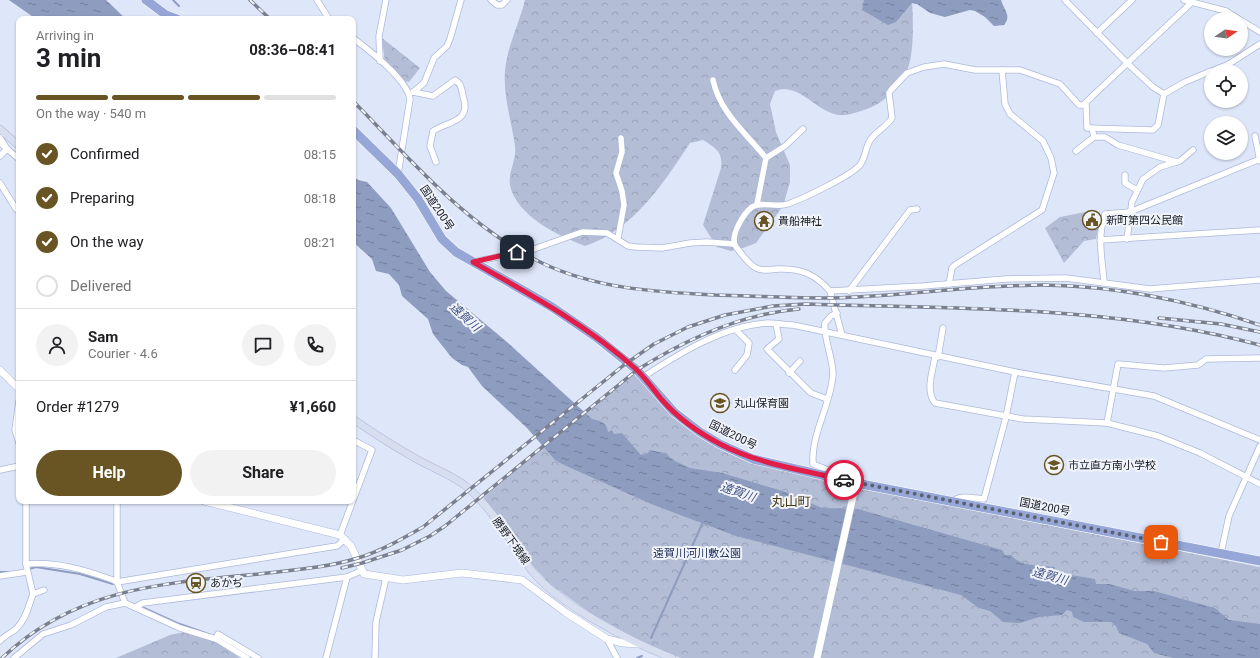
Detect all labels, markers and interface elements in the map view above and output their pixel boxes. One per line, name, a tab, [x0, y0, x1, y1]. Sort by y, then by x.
north arrow	[1204, 12, 1248, 56]
map controls	[1204, 12, 1248, 160]
text: Arriving in	[36, 28, 94, 43]
text: 08:36–08:41	[249, 41, 336, 59]
text: 3 min	[36, 43, 101, 73]
button: locate	[1204, 64, 1248, 108]
text: On the way · 540 m	[36, 106, 146, 121]
button: layers	[1204, 116, 1248, 160]
icon: check	[36, 143, 58, 165]
text: Confirmed	[70, 145, 140, 163]
text: 08:15	[304, 147, 336, 162]
street label: 国道200号	[417, 183, 457, 233]
icon: check	[36, 187, 58, 209]
text: Preparing	[70, 189, 134, 207]
text: 08:18	[304, 191, 336, 206]
public building icon: 新町第四公民館	[1081, 209, 1103, 231]
temple icon: 貴船神社	[753, 210, 775, 232]
place label: 新町第四公民館	[1106, 214, 1183, 227]
place label: 貴船神社	[778, 215, 822, 228]
icon: check	[36, 231, 58, 253]
text: On the way	[70, 233, 144, 251]
text: 08:21	[304, 235, 336, 250]
pin	[500, 235, 534, 269]
icon: home	[506, 241, 528, 263]
text: Delivered	[70, 277, 132, 295]
water label: 遠賀川	[447, 300, 485, 336]
button: person	[36, 324, 78, 366]
button: chat	[242, 324, 284, 366]
button: phone	[294, 324, 336, 366]
text: Sam	[88, 328, 118, 346]
text: Courier · 4.6	[88, 346, 158, 361]
school or university icon: 丸山保育園	[709, 392, 731, 414]
place label: 丸山保育園	[734, 397, 789, 410]
text: Order #1279	[36, 398, 119, 416]
text: ¥1,660	[290, 398, 336, 416]
street label: 国道200号	[707, 418, 759, 452]
button: Help	[36, 450, 182, 496]
button: Share	[190, 450, 336, 496]
school or university icon: 市立直方南小学校	[1043, 454, 1065, 476]
place label: 市立直方南小学校	[1068, 459, 1156, 472]
courier	[824, 460, 864, 500]
icon: car	[833, 469, 855, 491]
water label: 遠賀川	[719, 480, 759, 505]
district label: 丸山町	[771, 494, 811, 509]
street label: 国道200号	[1018, 496, 1072, 518]
street label: 勝野下境線	[490, 515, 532, 567]
pin	[1144, 525, 1178, 559]
icon: bag	[1150, 531, 1172, 553]
park label: 遠賀川河川敷公園	[653, 547, 741, 560]
water label: 遠賀川	[1031, 565, 1071, 588]
station icon: あかぢ	[185, 572, 207, 594]
place label: あかぢ	[210, 577, 243, 590]

